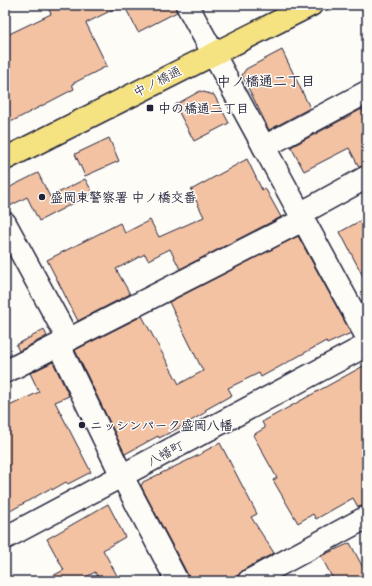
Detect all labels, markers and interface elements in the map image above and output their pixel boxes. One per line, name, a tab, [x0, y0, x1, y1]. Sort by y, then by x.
street label: 中ノ橋通	[129, 59, 186, 103]
district label: 中ノ橋通二丁目	[217, 69, 315, 94]
place label: 中の橋通二丁目	[158, 97, 249, 120]
marker: 中の橋通二丁目	[145, 103, 155, 113]
place label: 盛岡東警察署 中ノ橋交番	[50, 186, 196, 209]
marker: 盛岡東警察署 中ノ橋交番	[37, 192, 47, 202]
place label: ニッシンパーク盛岡八幡	[90, 414, 232, 437]
marker: ニッシンパーク盛岡八幡	[77, 420, 87, 430]
street label: 八幡町	[143, 434, 188, 473]

